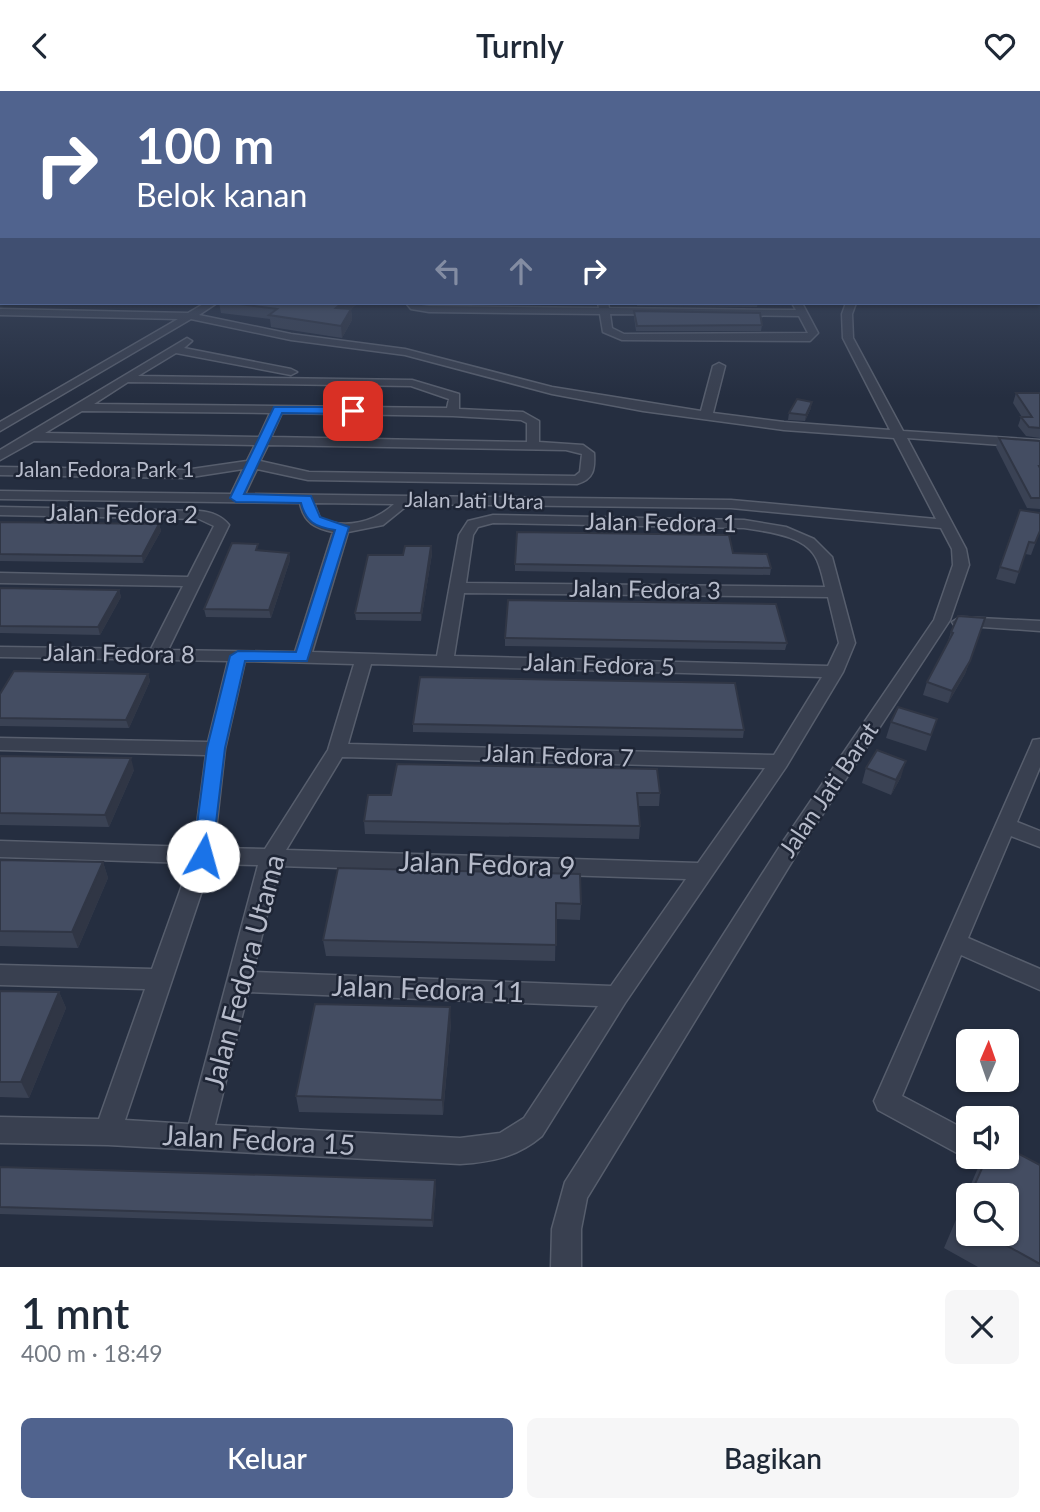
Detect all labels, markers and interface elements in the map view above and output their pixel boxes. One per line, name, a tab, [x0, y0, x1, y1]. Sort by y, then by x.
text: Turnly	[476, 26, 564, 65]
icon: back	[21, 27, 59, 65]
icon: heart	[981, 27, 1019, 65]
text: 100 m	[136, 116, 274, 174]
icon: right	[21, 119, 112, 210]
text: Belok kanan	[136, 175, 307, 214]
icon: left	[429, 252, 467, 290]
icon: ahead	[502, 252, 540, 290]
icon: right	[575, 252, 613, 290]
pin	[323, 381, 383, 441]
icon: arrive	[334, 392, 372, 430]
street label: Jalan Fedora Park 1	[16, 456, 194, 481]
street label: Jalan Jati Utara	[404, 486, 544, 513]
street label: Jalan Fedora 2	[46, 497, 198, 528]
street label: Jalan Fedora 1	[585, 506, 737, 537]
street label: Jalan Fedora 3	[569, 573, 721, 604]
street label: Jalan Fedora 8	[43, 637, 195, 668]
street label: Jalan Fedora 5	[523, 646, 675, 681]
street label: Jalan Jati Barat	[772, 716, 884, 862]
street label: Jalan Fedora 7	[482, 737, 634, 772]
position arrow	[166, 819, 240, 893]
street label: Jalan Fedora 9	[398, 843, 576, 883]
street label: Jalan Fedora Utama	[195, 851, 291, 1093]
street label: Jalan Fedora 11	[331, 968, 525, 1008]
north arrow	[956, 1029, 1018, 1092]
map controls	[956, 1029, 1019, 1246]
button: sound	[956, 1106, 1019, 1169]
street label: Jalan Fedora 15	[162, 1117, 356, 1161]
button: search	[956, 1183, 1019, 1246]
text: 1 mnt	[21, 1288, 129, 1338]
button: close	[945, 1290, 1019, 1364]
text: 400 m · 18:49	[21, 1339, 163, 1367]
button: Keluar	[21, 1418, 513, 1498]
button: Bagikan	[527, 1418, 1019, 1498]

